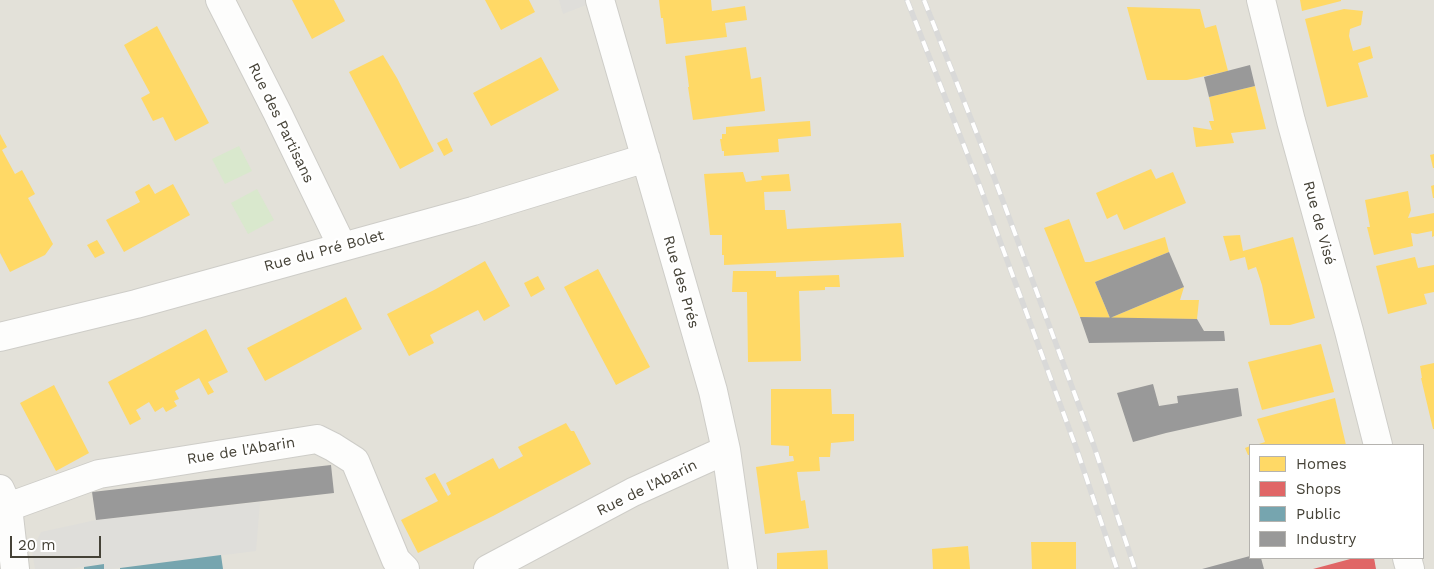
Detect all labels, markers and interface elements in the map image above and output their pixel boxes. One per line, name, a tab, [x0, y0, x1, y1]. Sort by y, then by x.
street label: Rue des Partisans	[244, 60, 318, 186]
street label: Rue de Visé	[1299, 179, 1339, 267]
street label: Rue du Pré Bolet	[262, 226, 386, 276]
street label: Rue des Prés	[659, 234, 703, 330]
street label: Rue de l'Abarin	[186, 434, 296, 468]
legend	[1249, 444, 1424, 559]
text: Homes	[1296, 455, 1347, 473]
street label: Rue de l'Abarin	[594, 456, 700, 520]
text: Shops	[1296, 480, 1341, 498]
text: Public	[1296, 505, 1341, 523]
scale bar	[12, 526, 104, 558]
text: Industry	[1296, 530, 1356, 548]
text: 20 m	[18, 536, 56, 554]

